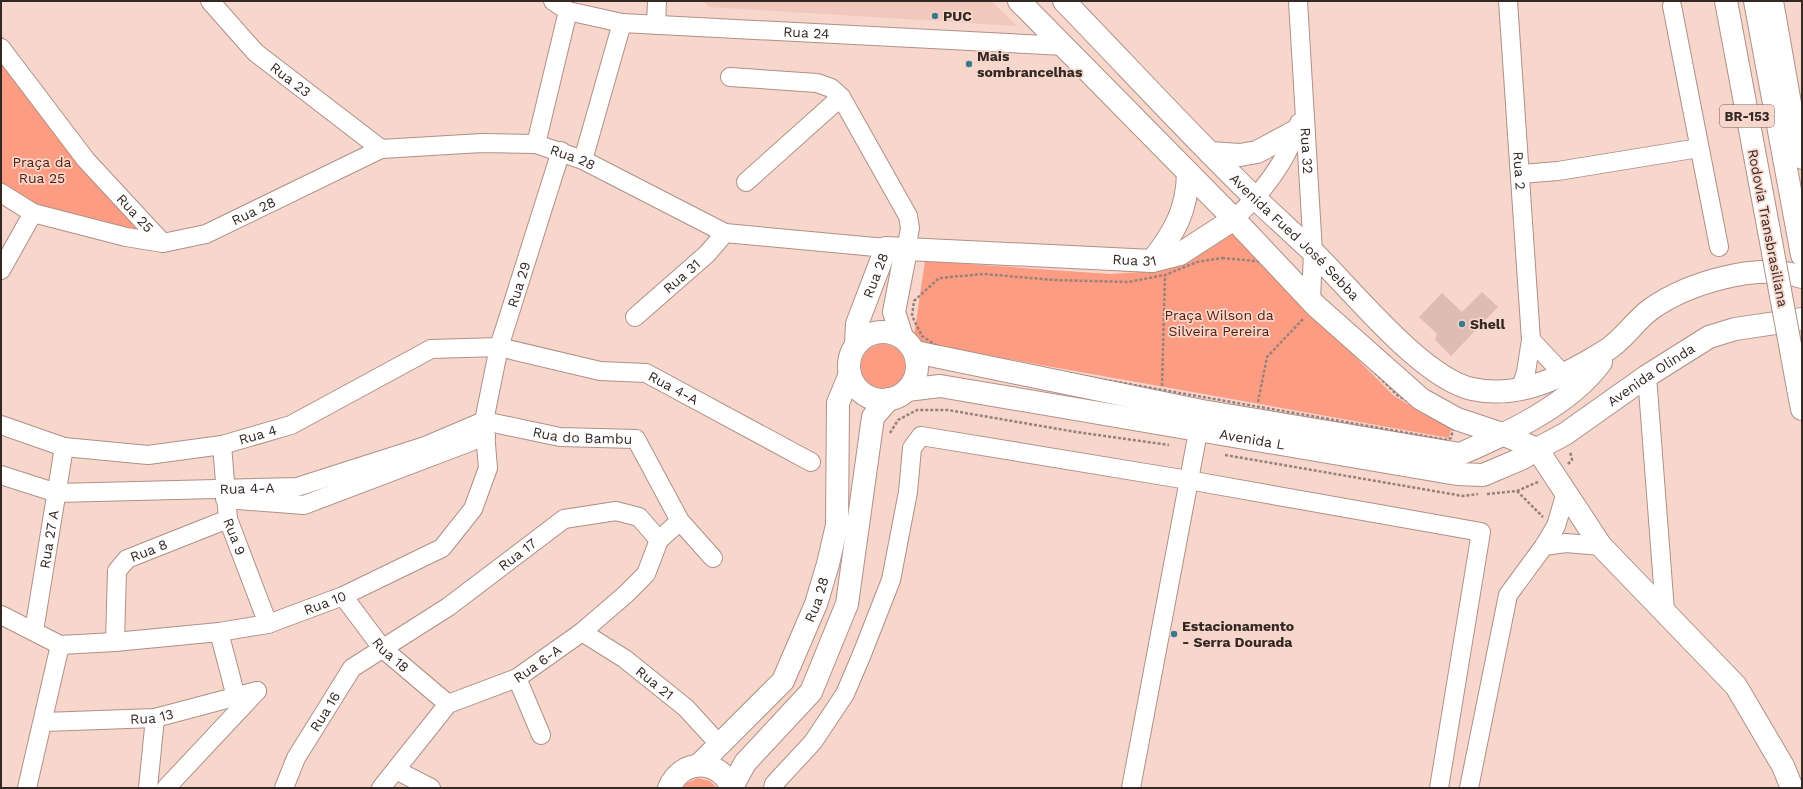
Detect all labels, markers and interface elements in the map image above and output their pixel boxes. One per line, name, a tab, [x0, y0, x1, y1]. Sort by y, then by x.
place label: PUC	[943, 8, 972, 24]
marker: PUC	[930, 11, 940, 21]
street label: Rua 24	[783, 23, 830, 42]
place label: Mais sombrancelhas	[977, 48, 1083, 80]
street label: Rua 23	[267, 59, 314, 100]
marker: Mais sombrancelhas	[964, 59, 974, 69]
road number: BR-153	[1720, 105, 1774, 127]
street label: Rua 32	[1298, 127, 1316, 174]
street label: Rua 28	[548, 141, 598, 173]
street label: Rodovia Transbrasiliana	[1745, 148, 1791, 308]
street label: Rua 2	[1510, 151, 1529, 190]
park label: Praça da Rua 25	[13, 154, 72, 186]
street label: Avenida Fued José Sebba	[1227, 170, 1363, 304]
street label: Rua 25	[114, 191, 157, 236]
street label: Rua 28	[229, 193, 278, 228]
street label: Rua 28	[860, 251, 891, 300]
street label: Rua 31	[1112, 251, 1158, 269]
street label: Rua 31	[660, 256, 703, 297]
street label: Rua 29	[504, 260, 533, 309]
park label: Praça Wilson da Silveira Pereira	[1164, 307, 1274, 339]
place label: Shell	[1470, 316, 1505, 332]
marker: Shell	[1457, 319, 1467, 329]
street label: Avenida Olinda	[1604, 340, 1698, 410]
street label: Rua 4-A	[646, 368, 701, 408]
street label: Rua 4	[237, 422, 279, 448]
street label: Rua do Bambu	[531, 423, 633, 447]
street label: Avenida L	[1218, 426, 1286, 453]
street label: Rua 4-A	[219, 480, 275, 497]
street label: Rua 27 A	[36, 509, 62, 570]
street label: Rua 9	[220, 516, 249, 558]
street label: Rua 17	[495, 535, 539, 574]
street label: Rua 8	[128, 536, 170, 565]
street label: Rua 28	[801, 575, 832, 625]
street label: Rua 10	[301, 588, 348, 618]
place label: Estacionamento - Serra Dourada	[1182, 618, 1294, 650]
marker: Estacionamento - Serra Dourada	[1169, 629, 1179, 639]
street label: Rua 18	[369, 634, 412, 675]
street label: Rua 6-A	[510, 641, 564, 686]
street label: Rua 21	[633, 663, 677, 703]
street label: Rua 16	[307, 689, 343, 734]
street label: Rua 13	[130, 705, 175, 727]

